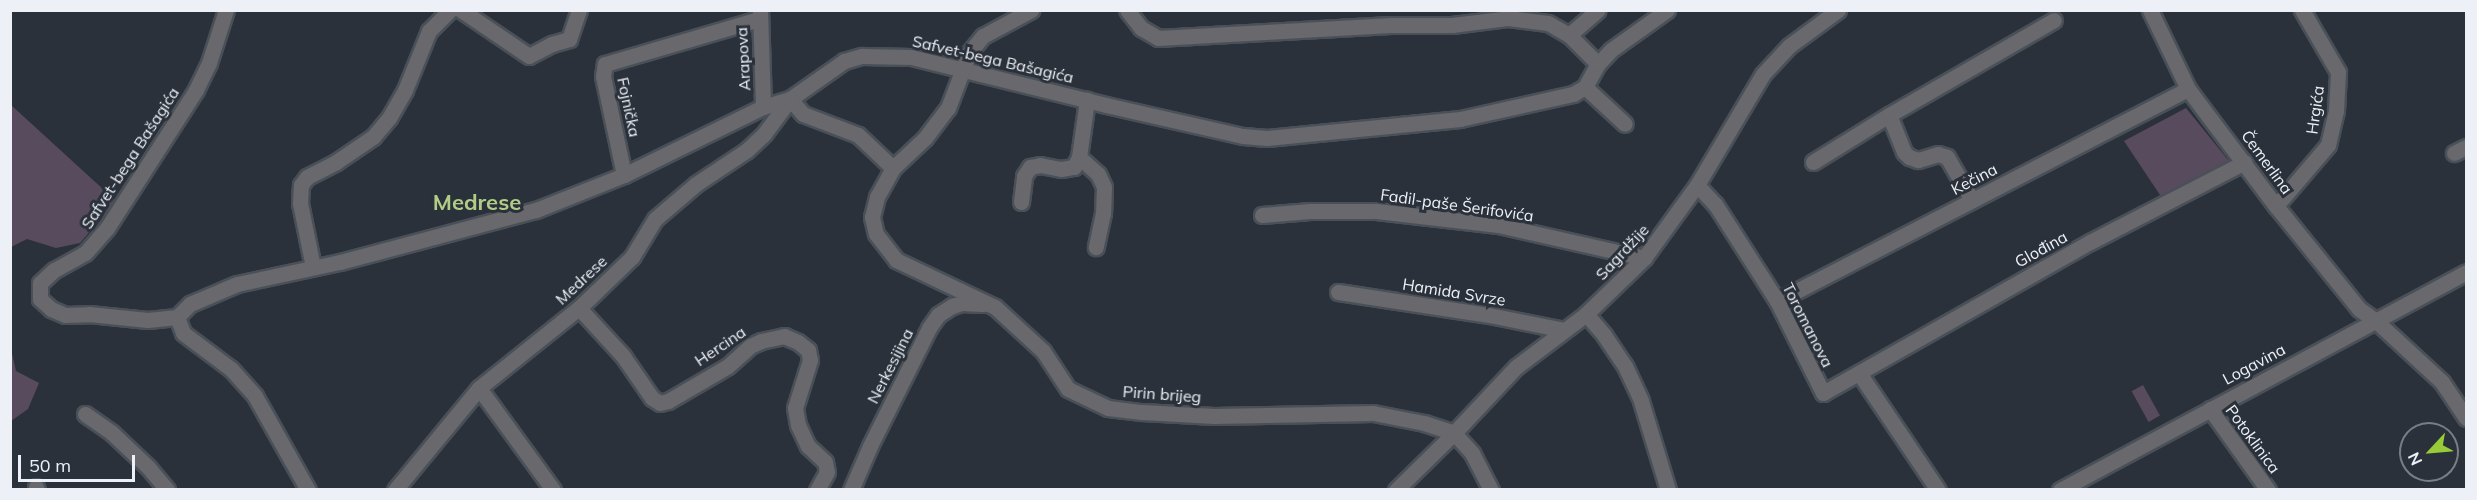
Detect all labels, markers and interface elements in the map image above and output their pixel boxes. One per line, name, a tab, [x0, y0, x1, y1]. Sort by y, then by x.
street label: Arapova	[732, 27, 754, 91]
street label: Safvet-bega Bašagića	[911, 31, 1075, 87]
street label: Fojnička	[613, 75, 645, 139]
street label: Safvet-bega Bašagića	[77, 84, 183, 232]
street label: Hrgića	[2302, 84, 2328, 136]
street label: Čemerlina	[2237, 126, 2297, 198]
street label: Kečina	[1948, 159, 2000, 199]
street label: Fadil-paše Šerifovića	[1379, 185, 1535, 225]
district label: Medrese	[433, 190, 521, 216]
street label: Sagrdžije	[1591, 220, 1653, 284]
street label: Glođina	[2011, 227, 2071, 271]
street label: Medrese	[551, 251, 611, 309]
street label: Hamida Svrze	[1401, 274, 1507, 310]
street label: Toromanova	[1778, 279, 1838, 371]
street label: Hercina	[691, 322, 749, 370]
street label: Nerkesijina	[863, 325, 917, 407]
street label: Logavina	[2219, 340, 2289, 388]
street label: Pirin brijeg	[1122, 382, 1202, 406]
street label: Potoklinica	[2222, 401, 2284, 477]
north arrow	[2399, 422, 2459, 482]
scale bar	[21, 443, 138, 481]
text: N	[2403, 449, 2426, 469]
text: 50 m	[29, 454, 71, 477]

